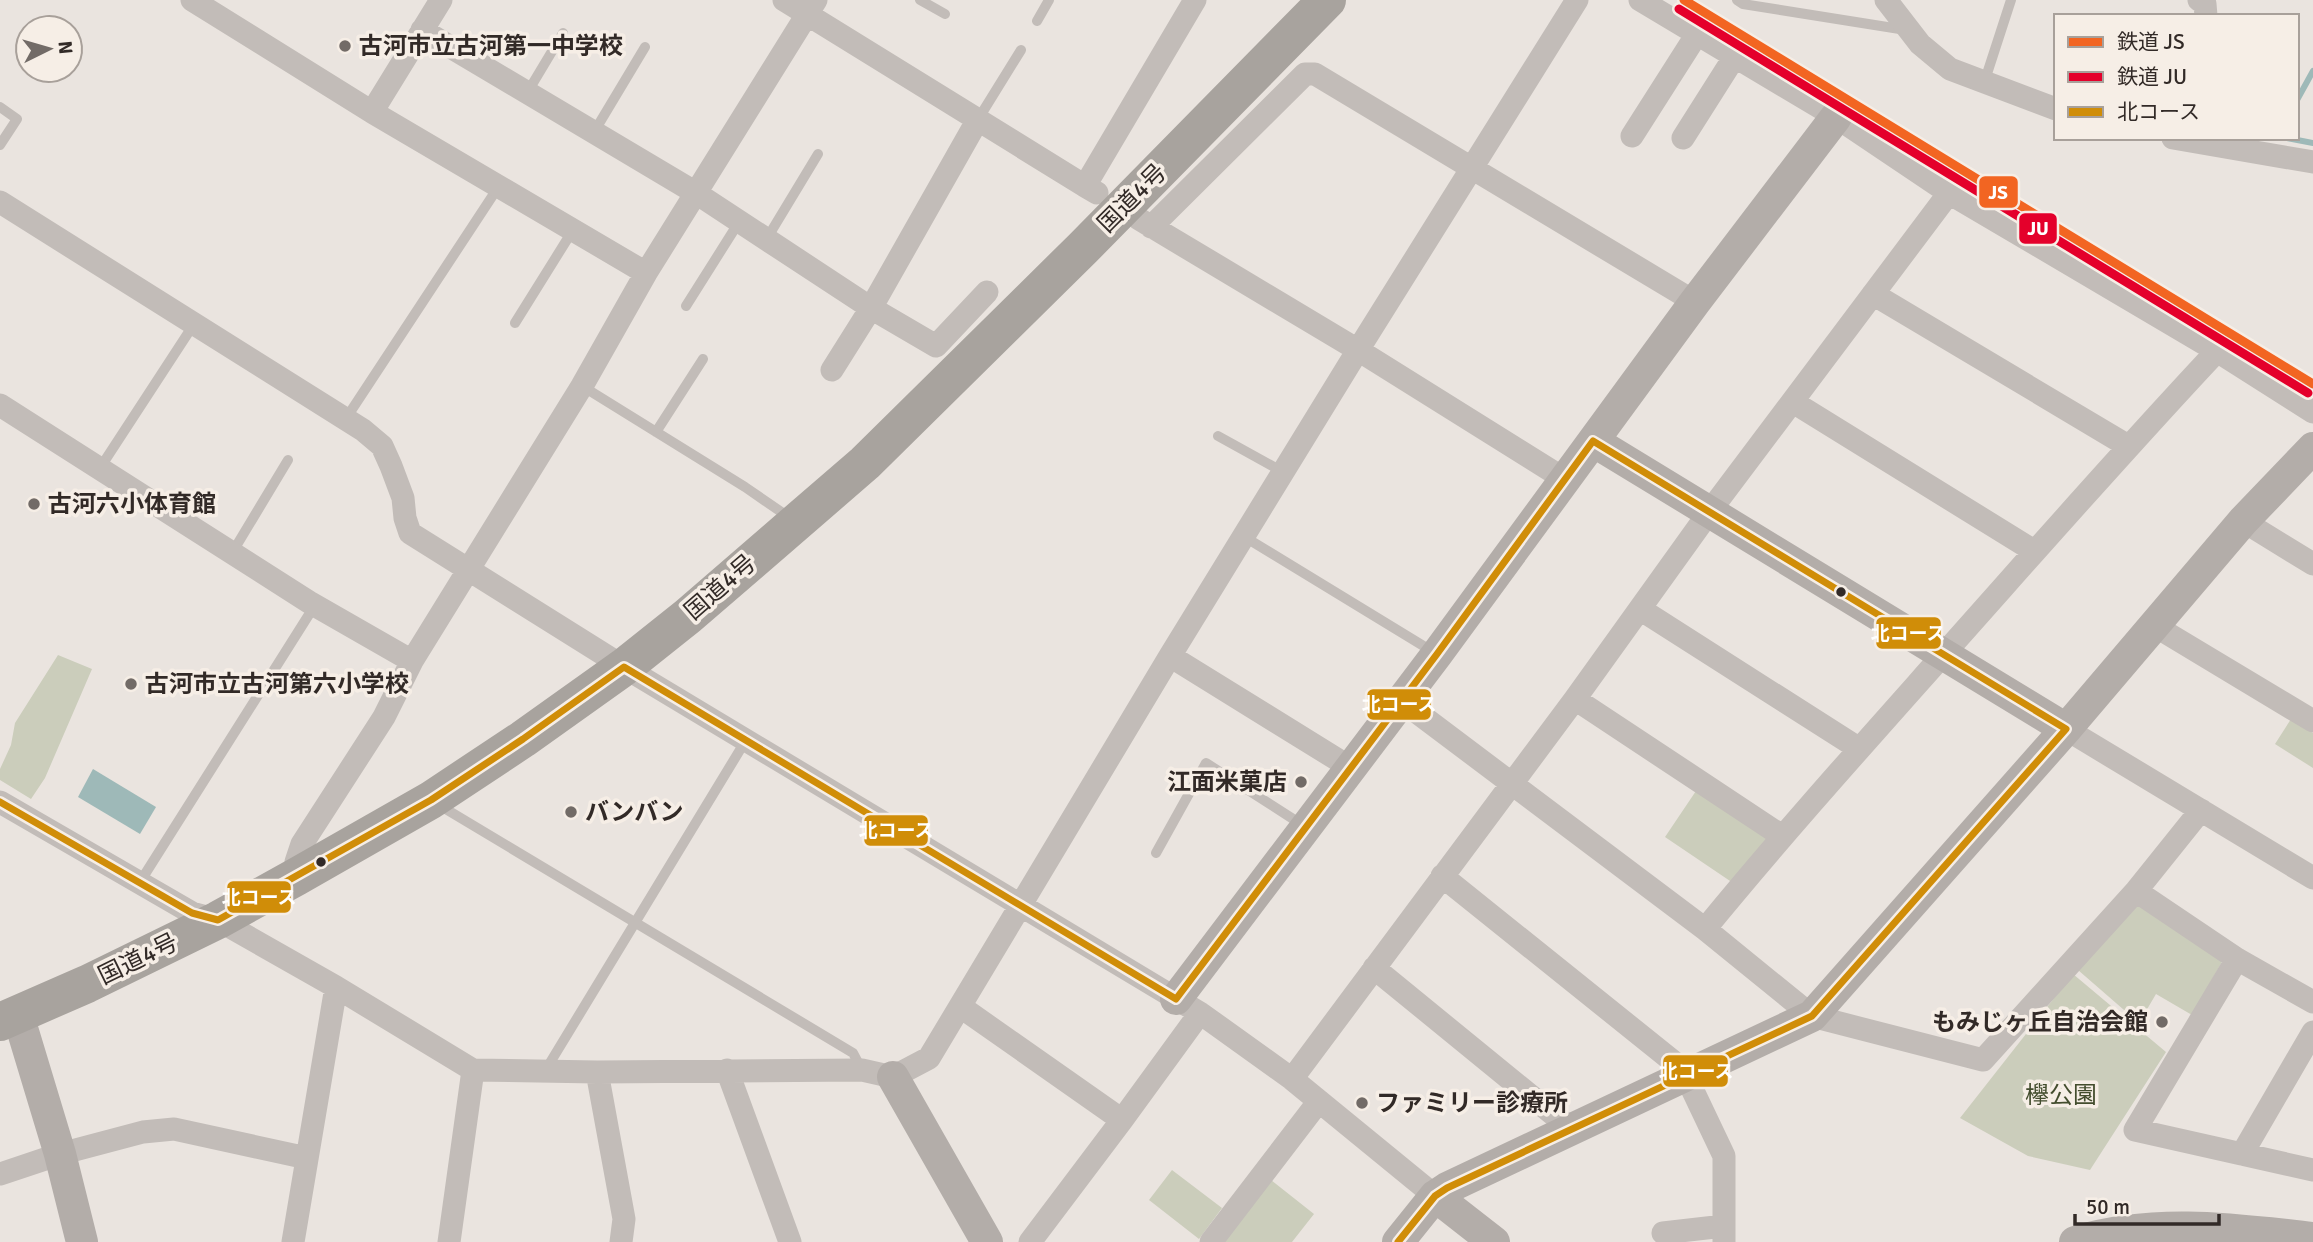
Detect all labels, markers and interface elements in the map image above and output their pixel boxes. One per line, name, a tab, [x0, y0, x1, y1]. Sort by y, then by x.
north arrow	[14, 14, 84, 84]
legend	[2054, 14, 2299, 140]
text: 鉄道 JS	[2117, 29, 2185, 55]
place label: 古河市立古河第一中学校	[359, 31, 623, 61]
marker: 古河市立古河第一中学校	[337, 38, 353, 54]
text: N	[52, 40, 77, 55]
text: 鉄道 JU	[2117, 64, 2187, 90]
text: 北コース	[2117, 99, 2200, 125]
street label: 国道4号	[1091, 157, 1173, 239]
line badge: JS	[1978, 175, 2019, 209]
text: JS	[1988, 181, 2008, 205]
line badge: JU	[2018, 212, 2058, 245]
text: JU	[2027, 217, 2049, 241]
place label: 古河六小体育館	[48, 489, 216, 519]
marker: 古河六小体育館	[26, 496, 42, 512]
street label: 国道4号	[678, 548, 762, 626]
unlabelled marker	[1834, 585, 1848, 599]
line badge: 北コース	[1875, 616, 1942, 650]
text: 北コース	[1870, 622, 1946, 646]
place label: 古河市立古河第六小学校	[145, 669, 409, 699]
marker: 古河市立古河第六小学校	[123, 676, 139, 692]
line badge: 北コース	[1366, 688, 1432, 721]
text: 北コース	[1361, 693, 1437, 717]
place label: 江面米菓店	[1167, 767, 1287, 797]
marker: 江面米菓店	[1293, 774, 1309, 790]
place label: バンバン	[585, 797, 683, 827]
marker: バンバン	[563, 804, 579, 820]
line badge: 北コース	[863, 814, 929, 847]
text: 北コース	[858, 819, 934, 843]
unlabelled marker	[314, 855, 328, 869]
line badge: 北コース	[226, 880, 292, 914]
text: 北コース	[221, 886, 297, 910]
street label: 国道4号	[93, 927, 183, 991]
place label: もみじヶ丘自治会館	[1932, 1007, 2148, 1037]
marker: もみじヶ丘自治会館	[2154, 1014, 2170, 1030]
line badge: 北コース	[1662, 1054, 1729, 1088]
text: 北コース	[1658, 1060, 1734, 1084]
park label: 欅公園	[2025, 1080, 2097, 1110]
place label: ファミリー診療所	[1376, 1088, 1568, 1118]
marker: ファミリー診療所	[1354, 1095, 1370, 1111]
scale bar	[2075, 1182, 2218, 1226]
text: 50 m	[2086, 1194, 2130, 1220]

